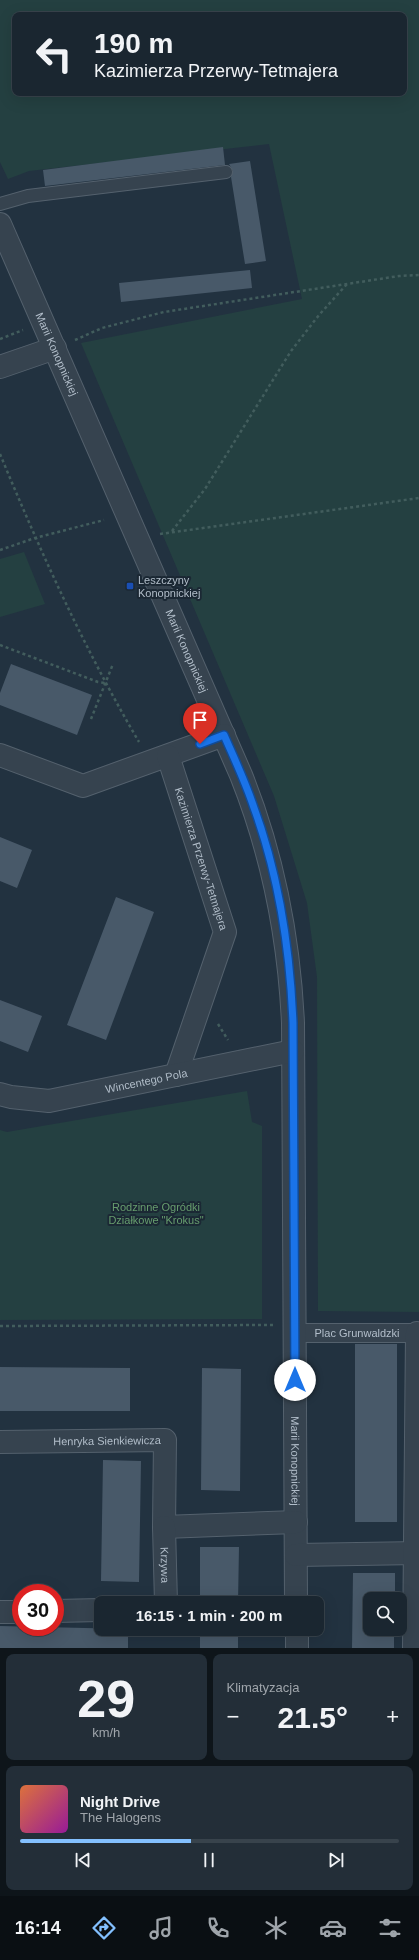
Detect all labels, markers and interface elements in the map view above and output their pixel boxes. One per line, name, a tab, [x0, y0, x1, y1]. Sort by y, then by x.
icon: left	[28, 28, 80, 80]
text: 190 m	[94, 28, 173, 59]
text: Kazimierza Przerwy-Tetmajera	[94, 61, 338, 81]
street label: Marii Konopnickiej	[33, 311, 80, 397]
place label: Leszczyny Konopnickiej	[138, 574, 200, 599]
marker: Leszczyny Konopnickiej	[125, 581, 135, 591]
street label: Marii Konopnickiej	[163, 608, 210, 694]
pin	[183, 703, 217, 744]
icon: arrive	[189, 709, 211, 731]
street label: Kazimierza Przerwy-Tetmajera	[173, 786, 230, 932]
street label: Wincentego Pola	[104, 1067, 189, 1095]
park label: Rodzinne Ogródki Działkowe "Krokus"	[108, 1201, 204, 1226]
street label: Plac Grunwaldzki	[314, 1327, 400, 1339]
position arrow	[274, 1359, 316, 1401]
street label: Marii Konopnickiej	[289, 1416, 301, 1506]
street label: Henryka Sienkiewicza	[53, 1434, 162, 1447]
street label: Krzywa	[159, 1547, 171, 1584]
speed limit sign: 30	[12, 1584, 64, 1636]
map controls	[363, 1592, 407, 1636]
button: search	[363, 1592, 407, 1636]
text: 16:15 · 1 min · 200 m	[136, 1607, 282, 1624]
text: 29	[77, 1670, 135, 1728]
text: Klimatyzacja	[227, 1680, 299, 1695]
text: 21.5°	[278, 1701, 348, 1734]
text: −	[227, 1704, 239, 1729]
text: +	[386, 1704, 399, 1729]
text: km/h	[92, 1725, 120, 1740]
text: Night Drive	[80, 1793, 160, 1810]
text: The Halogens	[80, 1810, 161, 1825]
icon: previous	[72, 1849, 94, 1871]
icon: pause	[198, 1849, 220, 1871]
icon: next	[325, 1849, 347, 1871]
icon: directions	[90, 1914, 118, 1942]
icon: music	[147, 1914, 175, 1942]
icon: phone	[204, 1914, 232, 1942]
icon: climate	[262, 1914, 290, 1942]
icon: car	[319, 1914, 347, 1942]
icon: filters	[376, 1914, 404, 1942]
text: 16:14	[15, 1918, 61, 1938]

